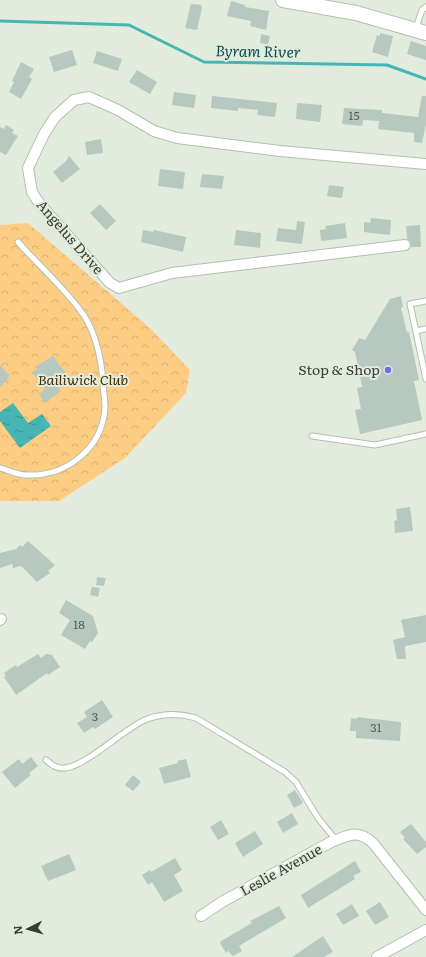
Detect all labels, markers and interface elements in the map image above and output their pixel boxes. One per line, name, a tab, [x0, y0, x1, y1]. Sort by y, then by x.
water label: Byram River	[215, 38, 301, 63]
house number: 15	[349, 106, 359, 124]
street label: Angelus Drive	[33, 195, 109, 278]
place label: Stop & Shop	[298, 359, 380, 379]
marker: Stop & Shop	[383, 365, 393, 375]
park label: Bailiwick Club	[38, 369, 128, 389]
house number: 18	[73, 615, 85, 633]
house number: 3	[92, 707, 98, 725]
house number: 31	[370, 718, 382, 736]
street label: Leslie Avenue	[236, 838, 325, 900]
north arrow	[8, 909, 48, 949]
text: N	[9, 925, 25, 936]

